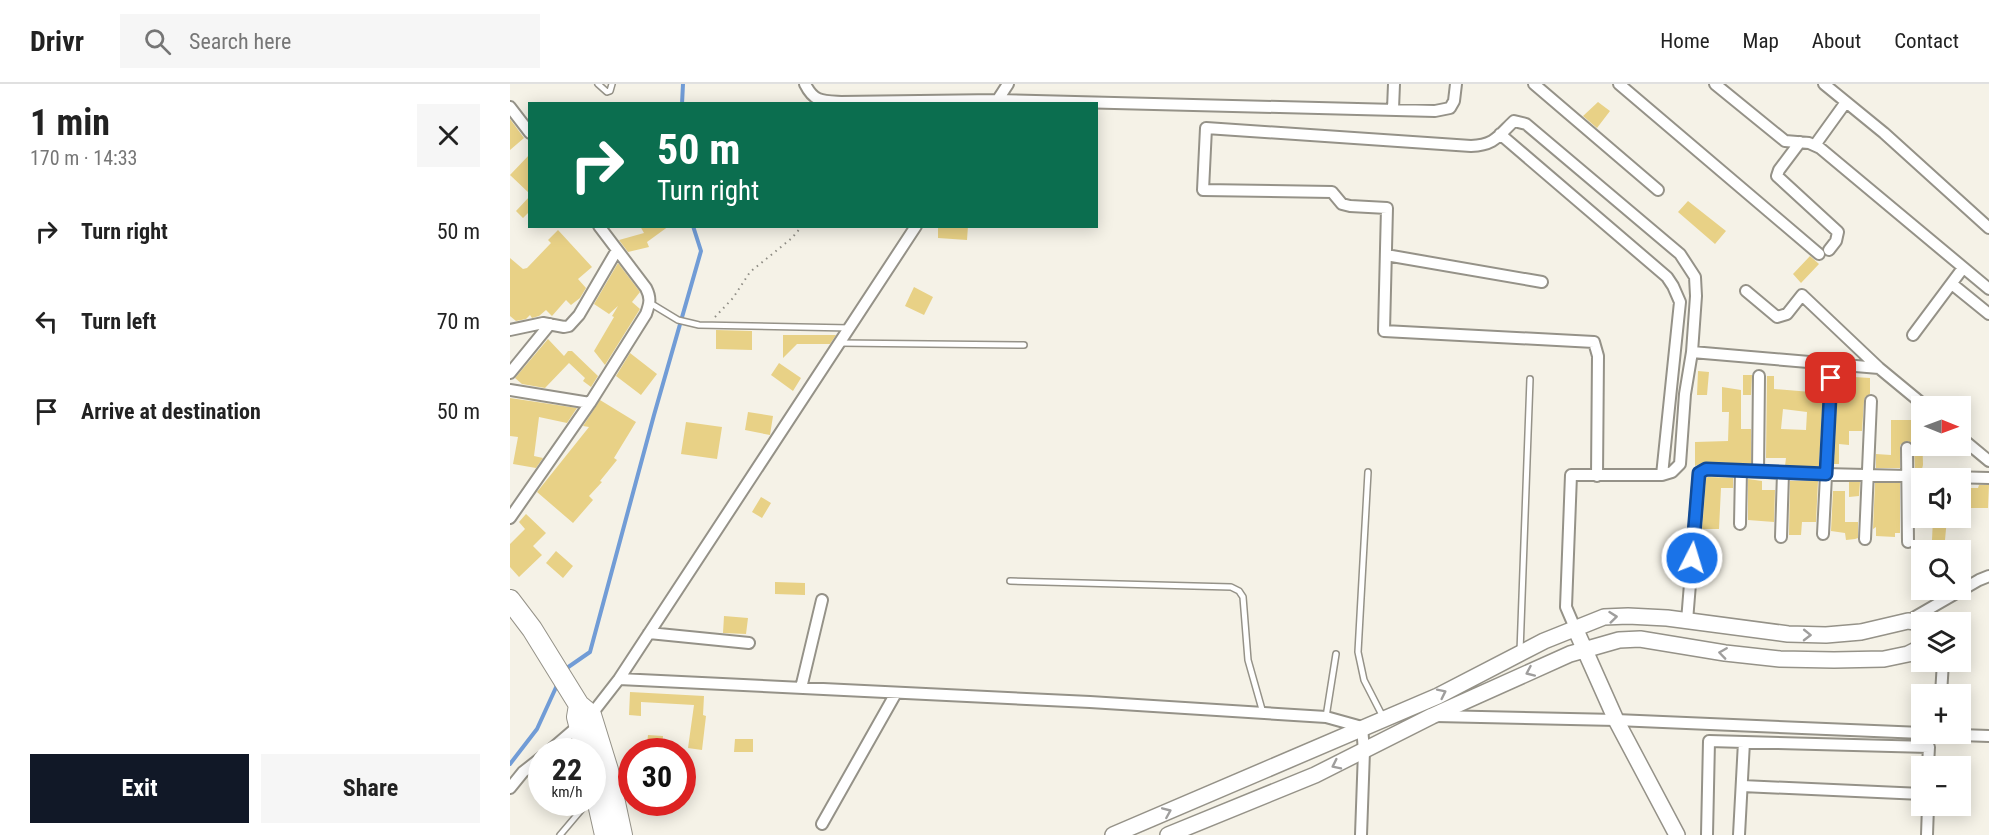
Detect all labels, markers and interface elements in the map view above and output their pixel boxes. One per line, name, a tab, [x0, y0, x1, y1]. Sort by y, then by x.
search box	[120, 14, 540, 68]
text: Drivr	[30, 25, 84, 58]
icon: search	[141, 25, 174, 58]
text: Search here	[189, 29, 291, 54]
text: Home	[1660, 29, 1710, 53]
text: Map	[1743, 29, 1779, 53]
text: About	[1812, 29, 1861, 53]
text: Contact	[1894, 29, 1959, 53]
text: 1 min	[30, 102, 110, 144]
button: close	[417, 104, 480, 167]
text: 50 m	[657, 125, 740, 174]
icon: right	[558, 126, 636, 204]
text: 170 m · 14:33	[30, 146, 137, 170]
text: Turn right	[657, 175, 759, 207]
icon: right	[30, 215, 63, 248]
text: Turn right	[81, 219, 168, 244]
text: 50 m	[437, 219, 480, 244]
icon: left	[30, 305, 63, 338]
text: Turn left	[81, 309, 156, 334]
text: 70 m	[437, 309, 480, 334]
pin	[1805, 352, 1856, 403]
icon: arrive	[1814, 361, 1847, 394]
icon: arrive	[30, 395, 63, 428]
north arrow	[1911, 396, 1971, 456]
map controls	[1911, 396, 1971, 816]
text: Arrive at destination	[81, 399, 261, 424]
text: 50 m	[437, 399, 480, 424]
button: sound	[1911, 468, 1971, 528]
position arrow	[1660, 526, 1724, 590]
button: search	[1911, 540, 1971, 600]
one-way arrow	[1608, 611, 1617, 624]
button: layers	[1911, 612, 1971, 672]
one-way arrow	[1802, 629, 1811, 641]
one-way arrow	[1718, 647, 1728, 659]
one-way arrow	[1526, 665, 1537, 677]
button: +	[1911, 684, 1971, 744]
one-way arrow	[1436, 689, 1447, 701]
speed limit sign: 30	[618, 738, 696, 816]
text: 22	[552, 752, 582, 787]
button: Exit	[30, 754, 249, 823]
button: Share	[261, 754, 480, 823]
button: −	[1911, 756, 1971, 816]
one-way arrow	[1331, 758, 1342, 769]
text: km/h	[552, 783, 582, 801]
one-way arrow	[1161, 807, 1172, 819]

